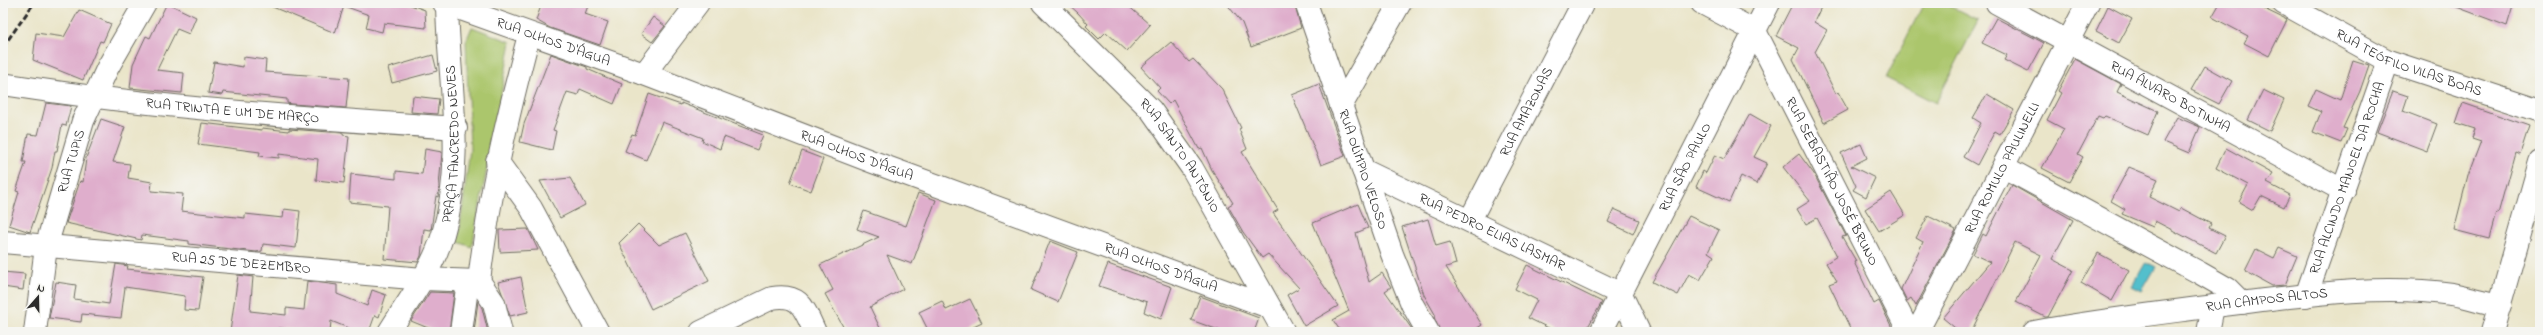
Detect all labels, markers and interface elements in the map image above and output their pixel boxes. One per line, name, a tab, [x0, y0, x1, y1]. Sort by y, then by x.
street label: RUA OLHOS D'ÁGUA	[493, 12, 613, 72]
street label: RUA TEÓFILO VILAS BOAS	[2332, 24, 2485, 102]
street label: RUA ÁLVARO BOTINHA	[2106, 56, 2234, 138]
street label: RUA AMAZONAS	[1494, 63, 1558, 160]
street label: PRAÇA TANCREDO NEVES	[436, 64, 465, 225]
street label: RUA ALCINDO MANOEL DA ROCHA	[2304, 79, 2391, 277]
street label: RUA TRINTA E UM DE MARÇO	[145, 92, 320, 129]
street label: RUA SANTO ANTÔNIO	[1134, 93, 1226, 217]
street label: RUA SEBASTIÃO JOSÉ BRUNO	[1780, 94, 1884, 269]
street label: RUA ROMULO PAULINELLI	[1959, 98, 2045, 237]
street label: RUA OLÍMPIO VELOSO	[1333, 107, 1393, 232]
street label: RUA SÃO PAULO	[1654, 119, 1717, 215]
street label: RUA OLHOS D'ÁGUA	[797, 124, 916, 186]
street label: RUA TUPIS	[52, 127, 90, 196]
street label: RUA PEDRO ELIAS LASMAR	[1415, 188, 1569, 276]
street label: RUA OLHOS D'ÁGUA	[1101, 237, 1221, 298]
street label: RUA 25 DE DEZEMBRO	[171, 246, 312, 280]
north arrow	[18, 277, 58, 317]
text: N	[35, 280, 47, 297]
street label: RUA CAMPOS ALTOS	[2205, 282, 2329, 317]

